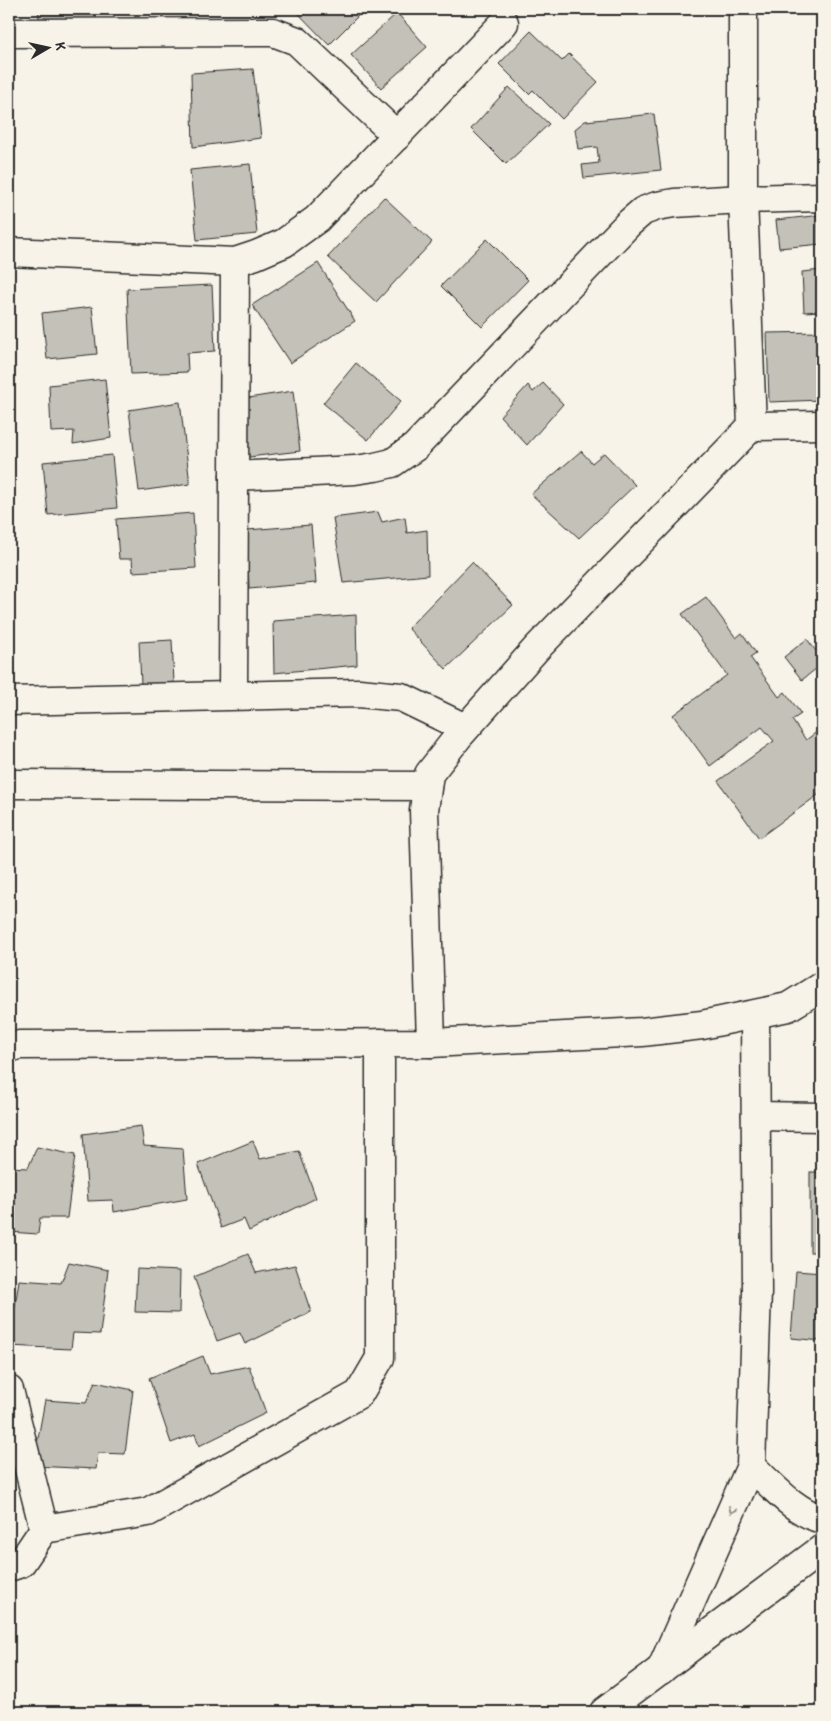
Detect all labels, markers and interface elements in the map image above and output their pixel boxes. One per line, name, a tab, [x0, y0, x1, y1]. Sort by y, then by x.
north arrow	[22, 22, 72, 72]
text: K	[51, 41, 71, 52]
one-way arrow	[727, 1505, 738, 1514]

